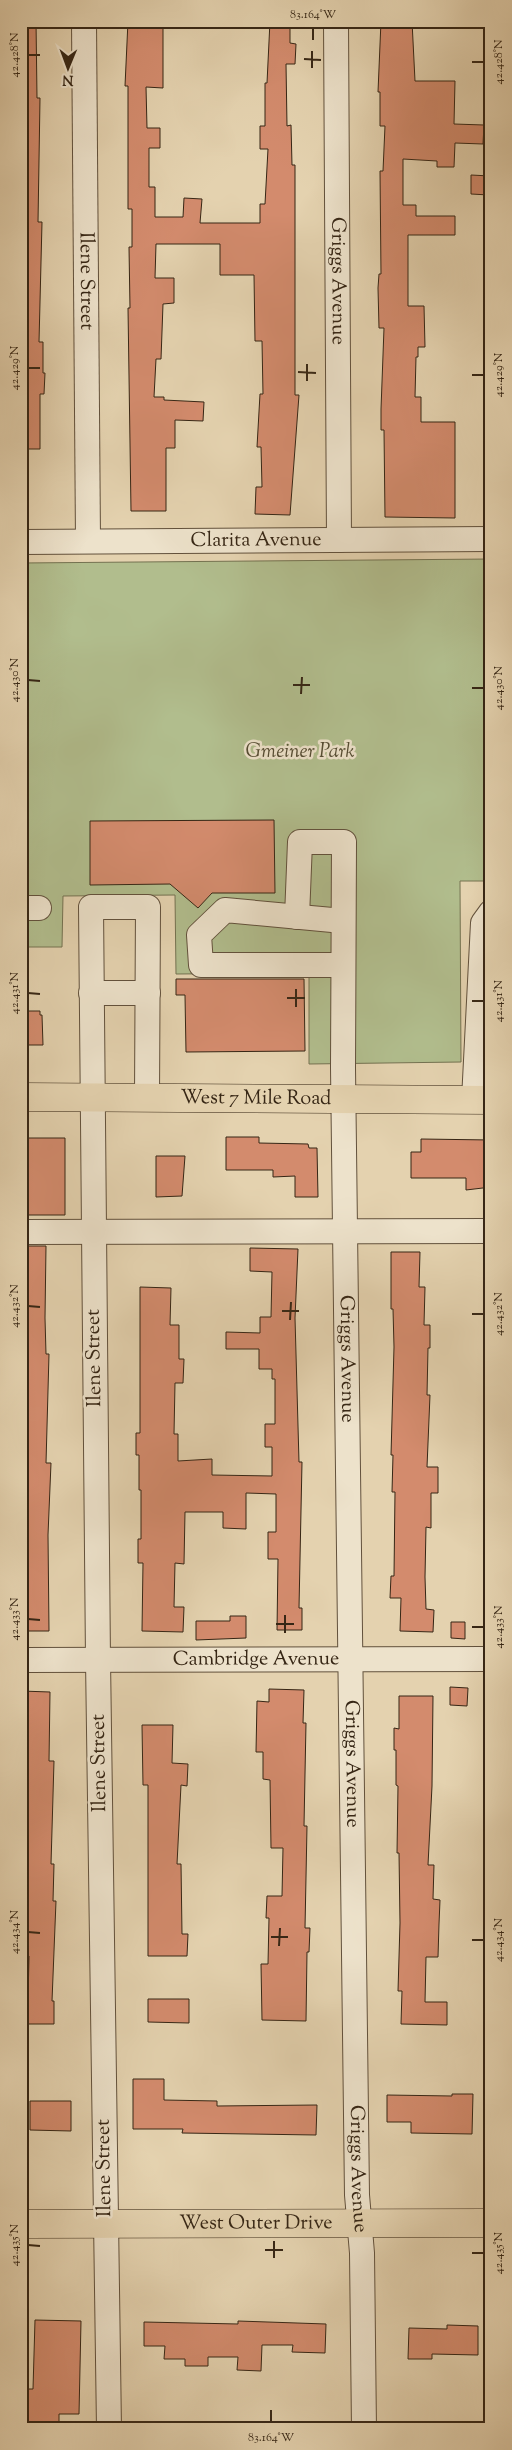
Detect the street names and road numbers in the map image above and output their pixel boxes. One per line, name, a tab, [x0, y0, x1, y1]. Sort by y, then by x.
street label: Griggs Avenue	[323, 217, 352, 345]
street label: Ilene Street	[71, 232, 101, 330]
street label: Clarita Avenue	[190, 526, 322, 555]
street label: West 7 Mile Road	[180, 1084, 332, 1113]
street label: Griggs Avenue	[331, 1295, 362, 1423]
street label: Ilene Street	[80, 1309, 110, 1407]
street label: Cambridge Avenue	[173, 1645, 339, 1674]
street label: Griggs Avenue	[336, 1700, 367, 1828]
street label: Ilene Street	[85, 1714, 115, 1812]
street label: Griggs Avenue	[341, 2105, 375, 2234]
street label: Ilene Street	[90, 2119, 120, 2217]
street label: West Outer Drive	[179, 2209, 333, 2238]

